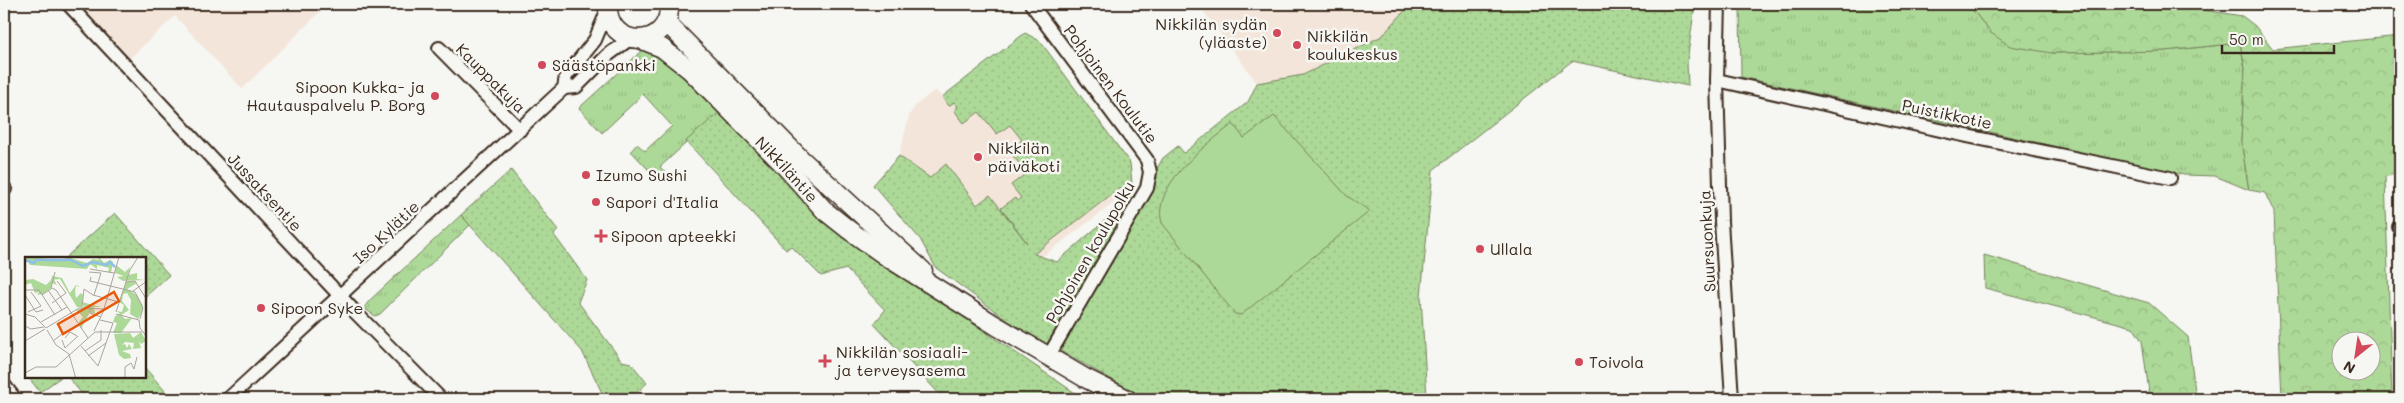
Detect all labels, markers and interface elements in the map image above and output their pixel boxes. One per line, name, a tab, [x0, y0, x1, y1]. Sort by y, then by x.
place label: Nikkilän sydän (yläaste)	[1155, 13, 1267, 52]
street label: Pohjoinen Koulutie	[1060, 20, 1163, 147]
scale bar	[2222, 22, 2334, 54]
place label: Nikkilän koulukeskus	[1307, 25, 1398, 64]
marker: Nikkilän sydän (yläaste)	[1271, 27, 1283, 39]
text: 50 m	[2229, 29, 2264, 49]
street label: Kauppakuja	[452, 38, 531, 117]
marker: Nikkilän koulukeskus	[1291, 39, 1303, 51]
place label: Säästöpankki	[552, 54, 656, 75]
marker: Säästöpankki	[536, 59, 548, 71]
place label: Sipoon Kukka- ja Hautauspalvelu P. Borg	[246, 76, 425, 115]
marker: Sipoon Kukka- ja Hautauspalvelu P. Borg	[429, 90, 441, 102]
street label: Puistikkotie	[1900, 94, 1994, 133]
street label: Nikkiläntie	[751, 131, 823, 207]
place label: Nikkilän päiväkoti	[988, 137, 1060, 176]
street label: Jussaksentie	[224, 148, 307, 235]
marker: Nikkilän päiväkoti	[972, 151, 984, 163]
place label: Izumo Sushi	[596, 164, 687, 185]
marker: Izumo Sushi	[580, 169, 592, 181]
street label: Pohjoinen koulupolku	[1040, 177, 1139, 327]
street label: Suursuonkuja	[1693, 190, 1720, 293]
place label: Sapori d'Italia	[606, 191, 719, 212]
street label: Iso Kylätie	[348, 196, 423, 268]
marker: Sapori d'Italia	[590, 196, 602, 208]
place label: Sipoon apteekki	[611, 225, 736, 246]
marker: Sipoon apteekki	[595, 230, 607, 242]
place label: Ullala	[1490, 238, 1533, 259]
marker: Ullala	[1474, 243, 1486, 255]
inset map	[25, 257, 146, 378]
place label: Sipoon Syke	[271, 297, 364, 318]
marker: Sipoon Syke	[255, 302, 267, 314]
north arrow	[2332, 330, 2382, 380]
place label: Nikkilän sosiaali- ja terveysasema	[834, 341, 968, 380]
place label: Toivola	[1589, 351, 1644, 372]
marker: Nikkilän sosiaali- ja terveysasema	[818, 354, 832, 368]
marker: Toivola	[1573, 356, 1585, 368]
text: N	[2340, 357, 2359, 379]

